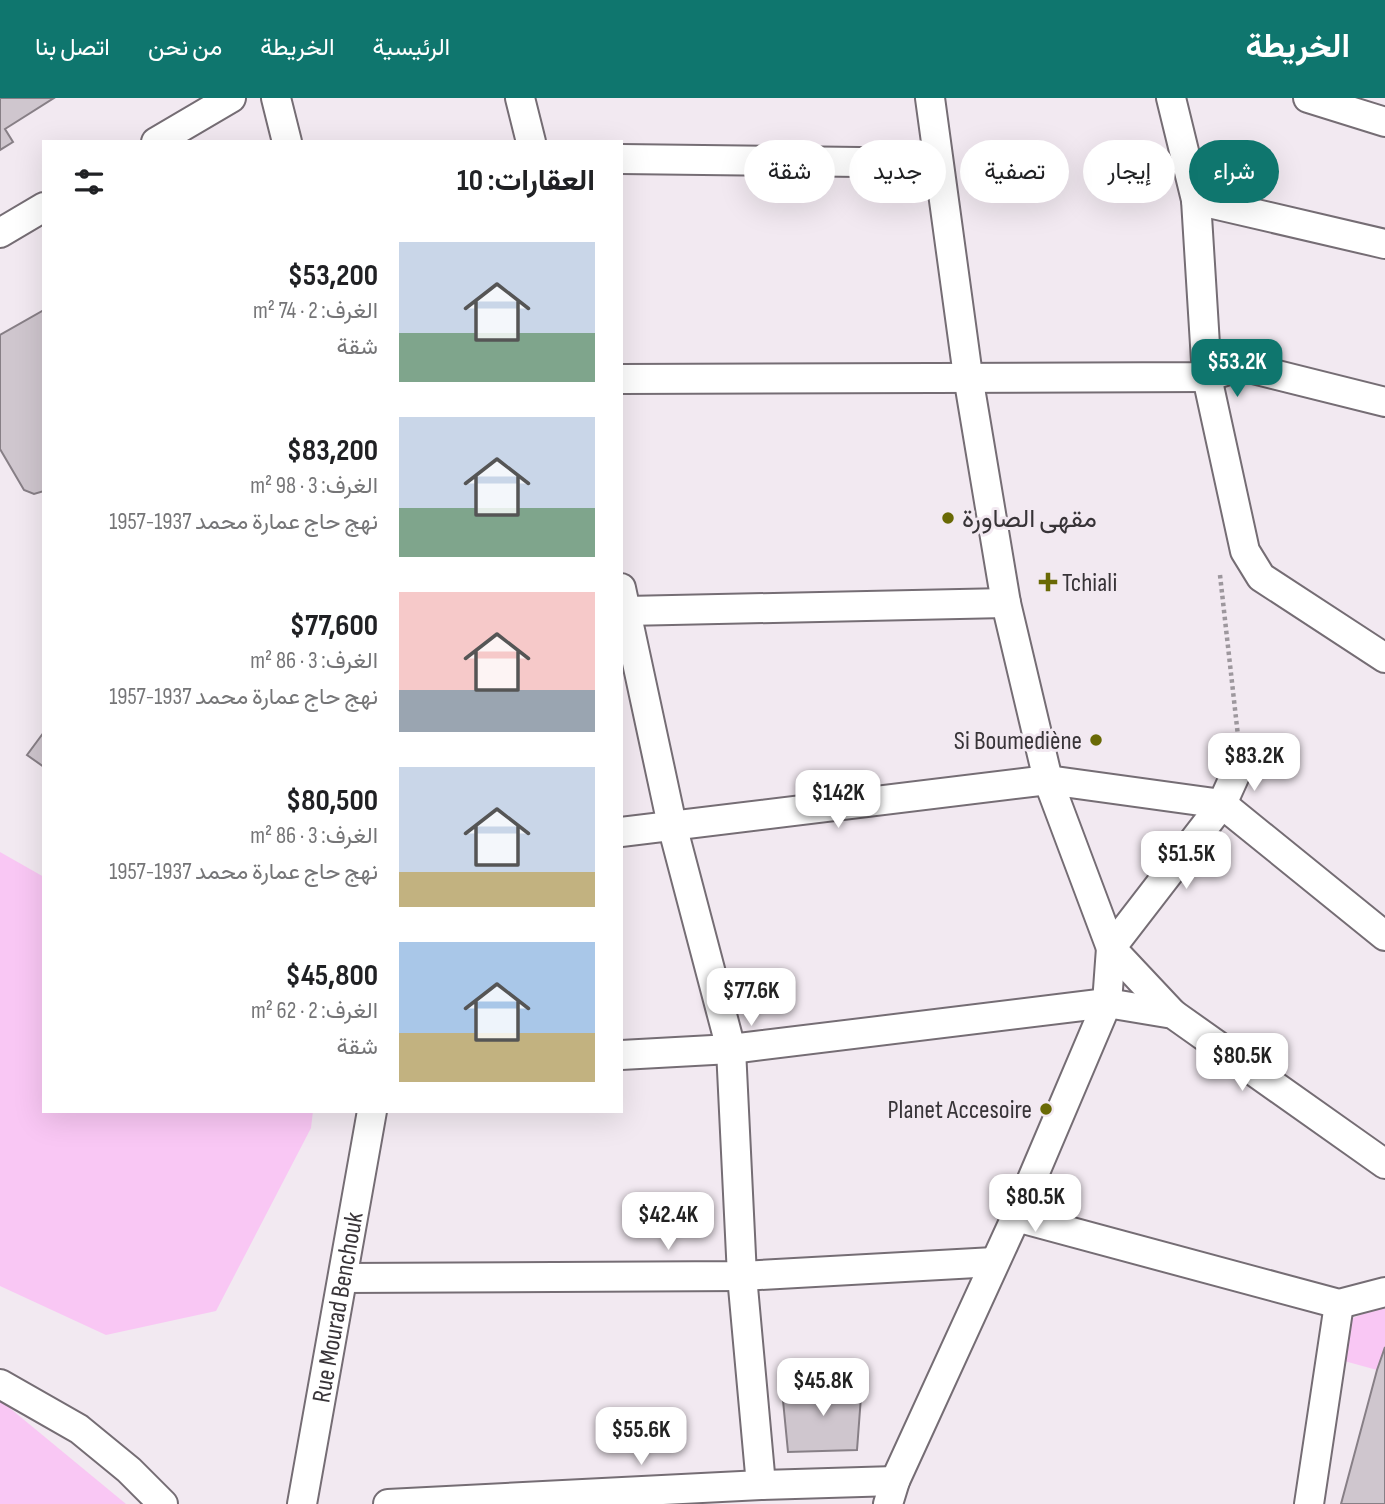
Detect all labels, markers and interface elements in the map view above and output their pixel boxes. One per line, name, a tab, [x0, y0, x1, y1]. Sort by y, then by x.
text: الخريطة	[1246, 27, 1350, 67]
text: اتصل بنا	[35, 33, 110, 62]
text: من نحن	[148, 33, 222, 62]
text: الخريطة	[260, 33, 335, 62]
text: الرئيسية	[373, 33, 450, 62]
chip: شقة	[744, 140, 835, 203]
chip: جديد	[849, 140, 946, 203]
chip: تصفية	[960, 140, 1069, 203]
chip: إيجار	[1083, 140, 1175, 203]
chip: شراء	[1189, 140, 1279, 203]
icon: filters	[70, 163, 108, 201]
text: العقارات: 10	[457, 163, 595, 199]
text: $53,200	[288, 258, 378, 294]
icon: home	[455, 270, 539, 354]
text: الغرف: 2 · 74 m²	[253, 297, 378, 325]
text: شقة	[336, 333, 378, 361]
pin: $53.2K	[1180, 340, 1294, 399]
text: $53.2K	[1207, 348, 1267, 376]
text: $83,200	[287, 433, 378, 469]
icon: home	[455, 445, 539, 529]
text: الغرف: 3 · 98 m²	[250, 472, 378, 500]
place label: مقهى الصاورة	[962, 504, 1097, 535]
text: نهج حاج عمارة محمد 1937-1957	[109, 508, 378, 536]
marker: مقهى الصاورة	[940, 510, 956, 526]
place label: Tchiali	[1062, 568, 1117, 599]
marker: Tchiali	[1040, 574, 1056, 590]
text: $77,600	[290, 608, 378, 644]
icon: home	[455, 620, 539, 704]
text: الغرف: 3 · 86 m²	[250, 647, 378, 675]
text: نهج حاج عمارة محمد 1937-1957	[109, 683, 378, 711]
place label: Si Boumediène	[954, 726, 1082, 757]
marker: Si Boumediène	[1088, 732, 1104, 748]
pin: $83.2K	[1197, 734, 1311, 793]
text: $83.2K	[1224, 742, 1284, 770]
pin: $142K	[789, 770, 887, 830]
text: $142K	[811, 779, 865, 807]
text: $80,500	[286, 783, 378, 819]
icon: home	[455, 795, 539, 879]
text: الغرف: 3 · 86 m²	[250, 822, 378, 850]
pin: $51.5K	[1129, 832, 1243, 891]
text: $51.5K	[1157, 840, 1215, 868]
text: نهج حاج عمارة محمد 1937-1957	[109, 858, 378, 886]
text: $45,800	[286, 958, 378, 994]
pin: $77.6K	[694, 968, 808, 1028]
icon: home	[455, 970, 539, 1054]
text: $77.6K	[723, 977, 779, 1005]
text: الغرف: 2 · 62 m²	[251, 997, 378, 1025]
text: شقة	[336, 1033, 378, 1061]
pin: $80.5K	[1185, 1034, 1299, 1093]
text: $80.5K	[1212, 1042, 1272, 1070]
place label: Planet Accesoire	[888, 1095, 1032, 1126]
marker: Planet Accesoire	[1038, 1101, 1054, 1117]
pin: $80.5K	[978, 1174, 1092, 1234]
text: $80.5K	[1005, 1183, 1065, 1211]
pin: $42.4K	[611, 1192, 725, 1252]
text: $42.4K	[638, 1201, 698, 1229]
street label: Rue Mourad Benchouk	[306, 1210, 371, 1405]
pin: $45.8K	[766, 1358, 880, 1418]
text: $45.8K	[793, 1367, 853, 1395]
pin: $55.6K	[584, 1408, 698, 1467]
text: $55.6K	[612, 1416, 670, 1444]

